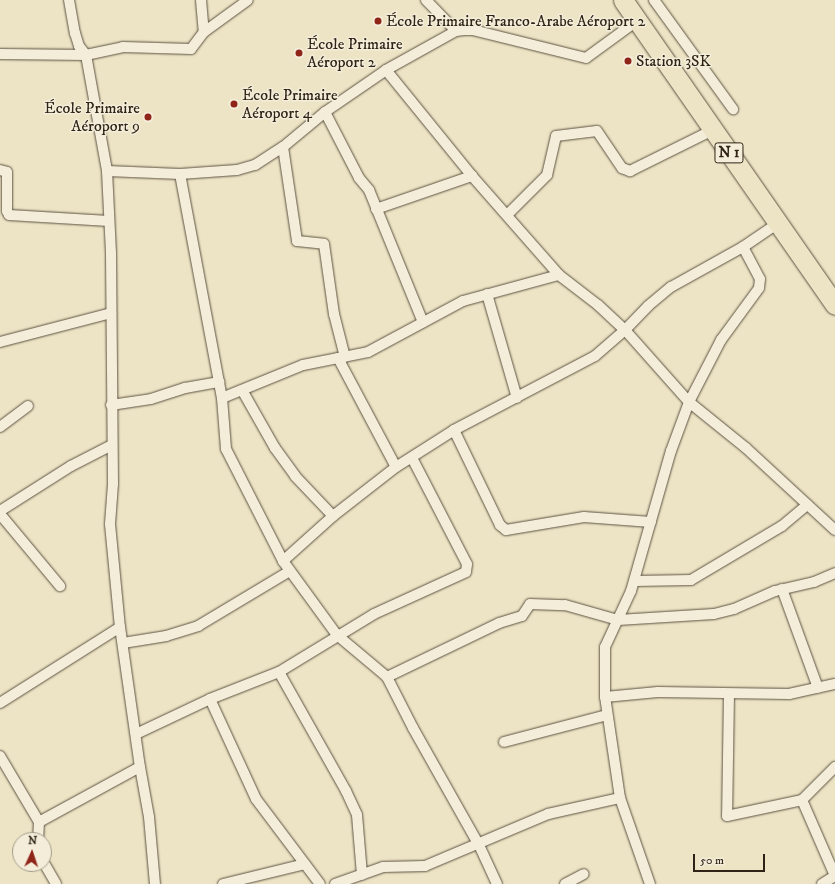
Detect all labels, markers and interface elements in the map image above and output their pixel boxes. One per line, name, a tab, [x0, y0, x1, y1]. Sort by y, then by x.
place label: École Primaire Franco-Arabe Aéroport 2	[386, 11, 645, 31]
marker: École Primaire Franco-Arabe Aéroport 2	[373, 16, 383, 26]
place label: École Primaire Aéroport 2	[307, 34, 403, 72]
marker: École Primaire Aéroport 2	[294, 48, 304, 58]
place label: Station 3SK	[636, 51, 711, 71]
marker: Station 3SK	[623, 56, 633, 66]
place label: École Primaire Aéroport 4	[242, 85, 338, 123]
place label: École Primaire Aéroport 9	[44, 98, 140, 136]
marker: École Primaire Aéroport 4	[229, 99, 239, 109]
marker: École Primaire Aéroport 9	[143, 112, 153, 122]
road number: N 1	[714, 140, 744, 166]
north arrow	[12, 832, 52, 872]
text: N	[28, 834, 37, 848]
scale bar	[695, 846, 767, 872]
text: 50 m	[700, 853, 724, 868]

